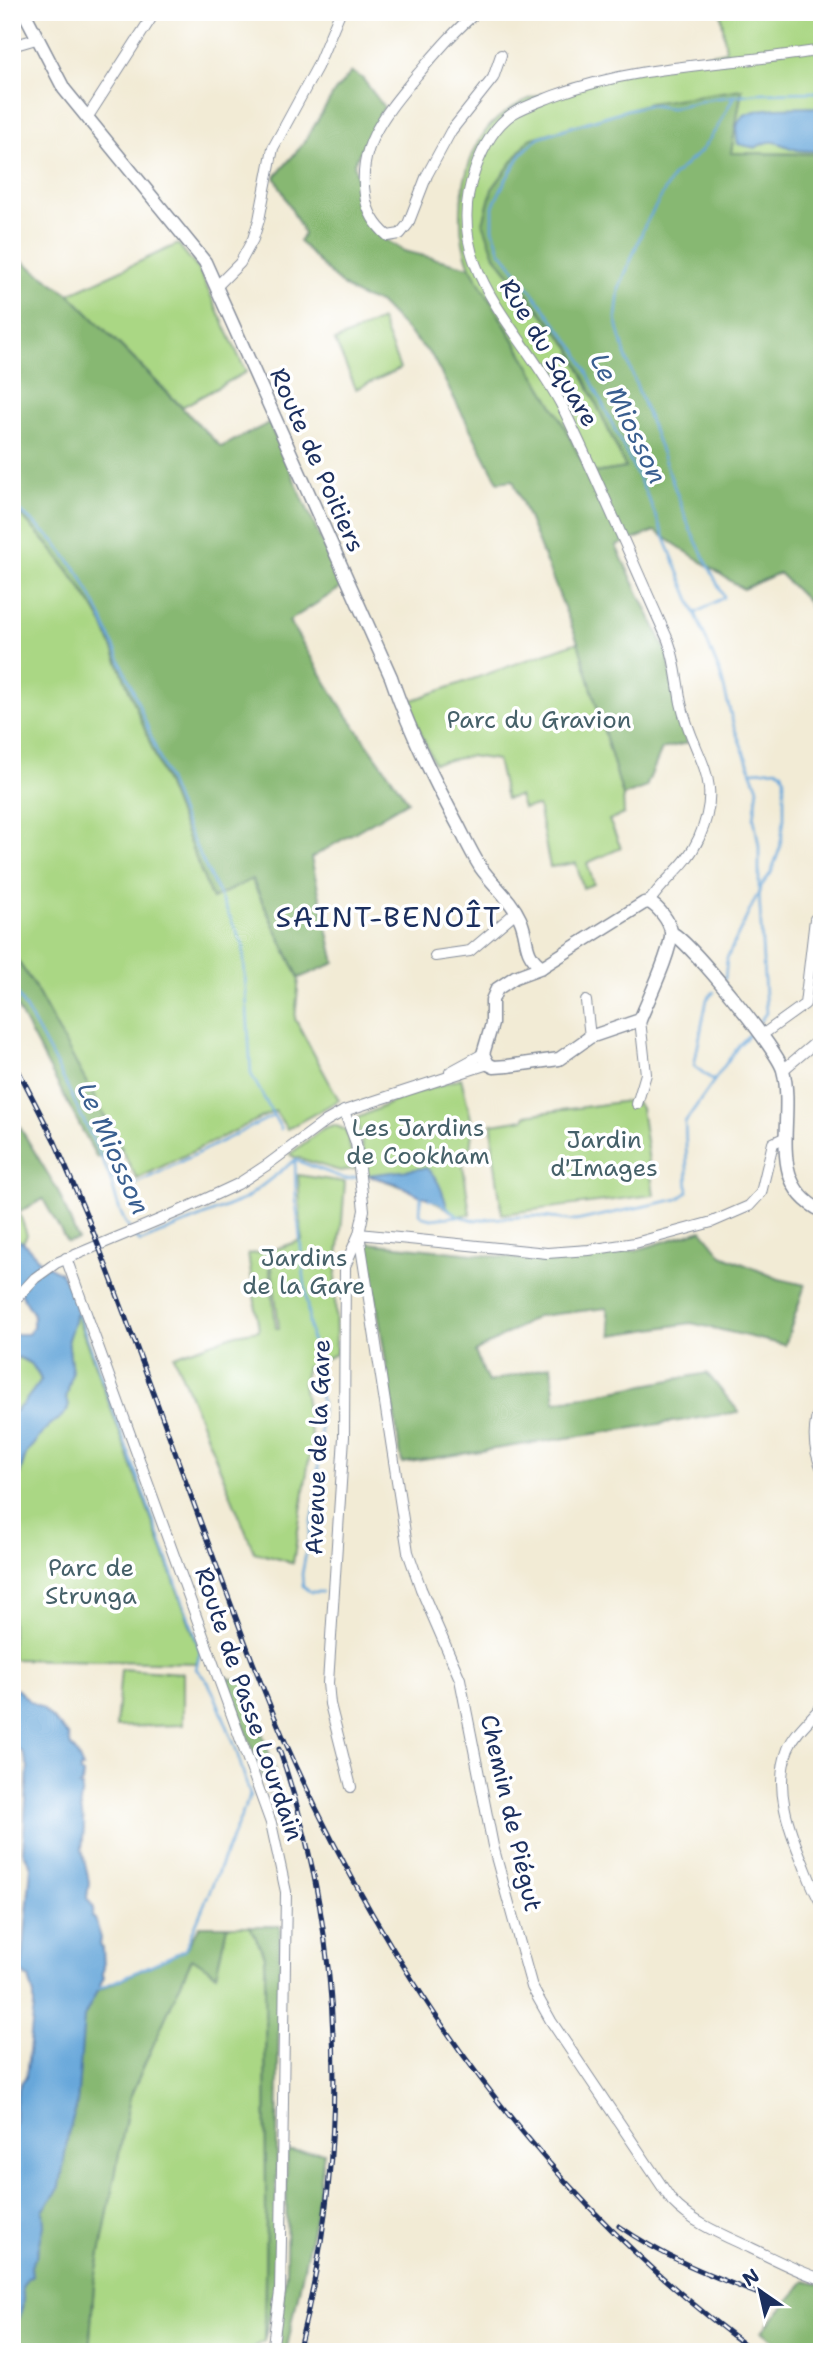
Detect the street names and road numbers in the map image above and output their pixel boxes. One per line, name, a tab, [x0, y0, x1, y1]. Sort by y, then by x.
street label: Rue du Square	[492, 273, 606, 433]
street label: Route de Poitiers	[262, 363, 372, 557]
street label: Avenue de la Gare	[298, 1338, 338, 1556]
street label: Route de Passe Lourdain	[187, 1563, 311, 1845]
street label: Chemin de Piégut	[473, 1711, 549, 1915]

